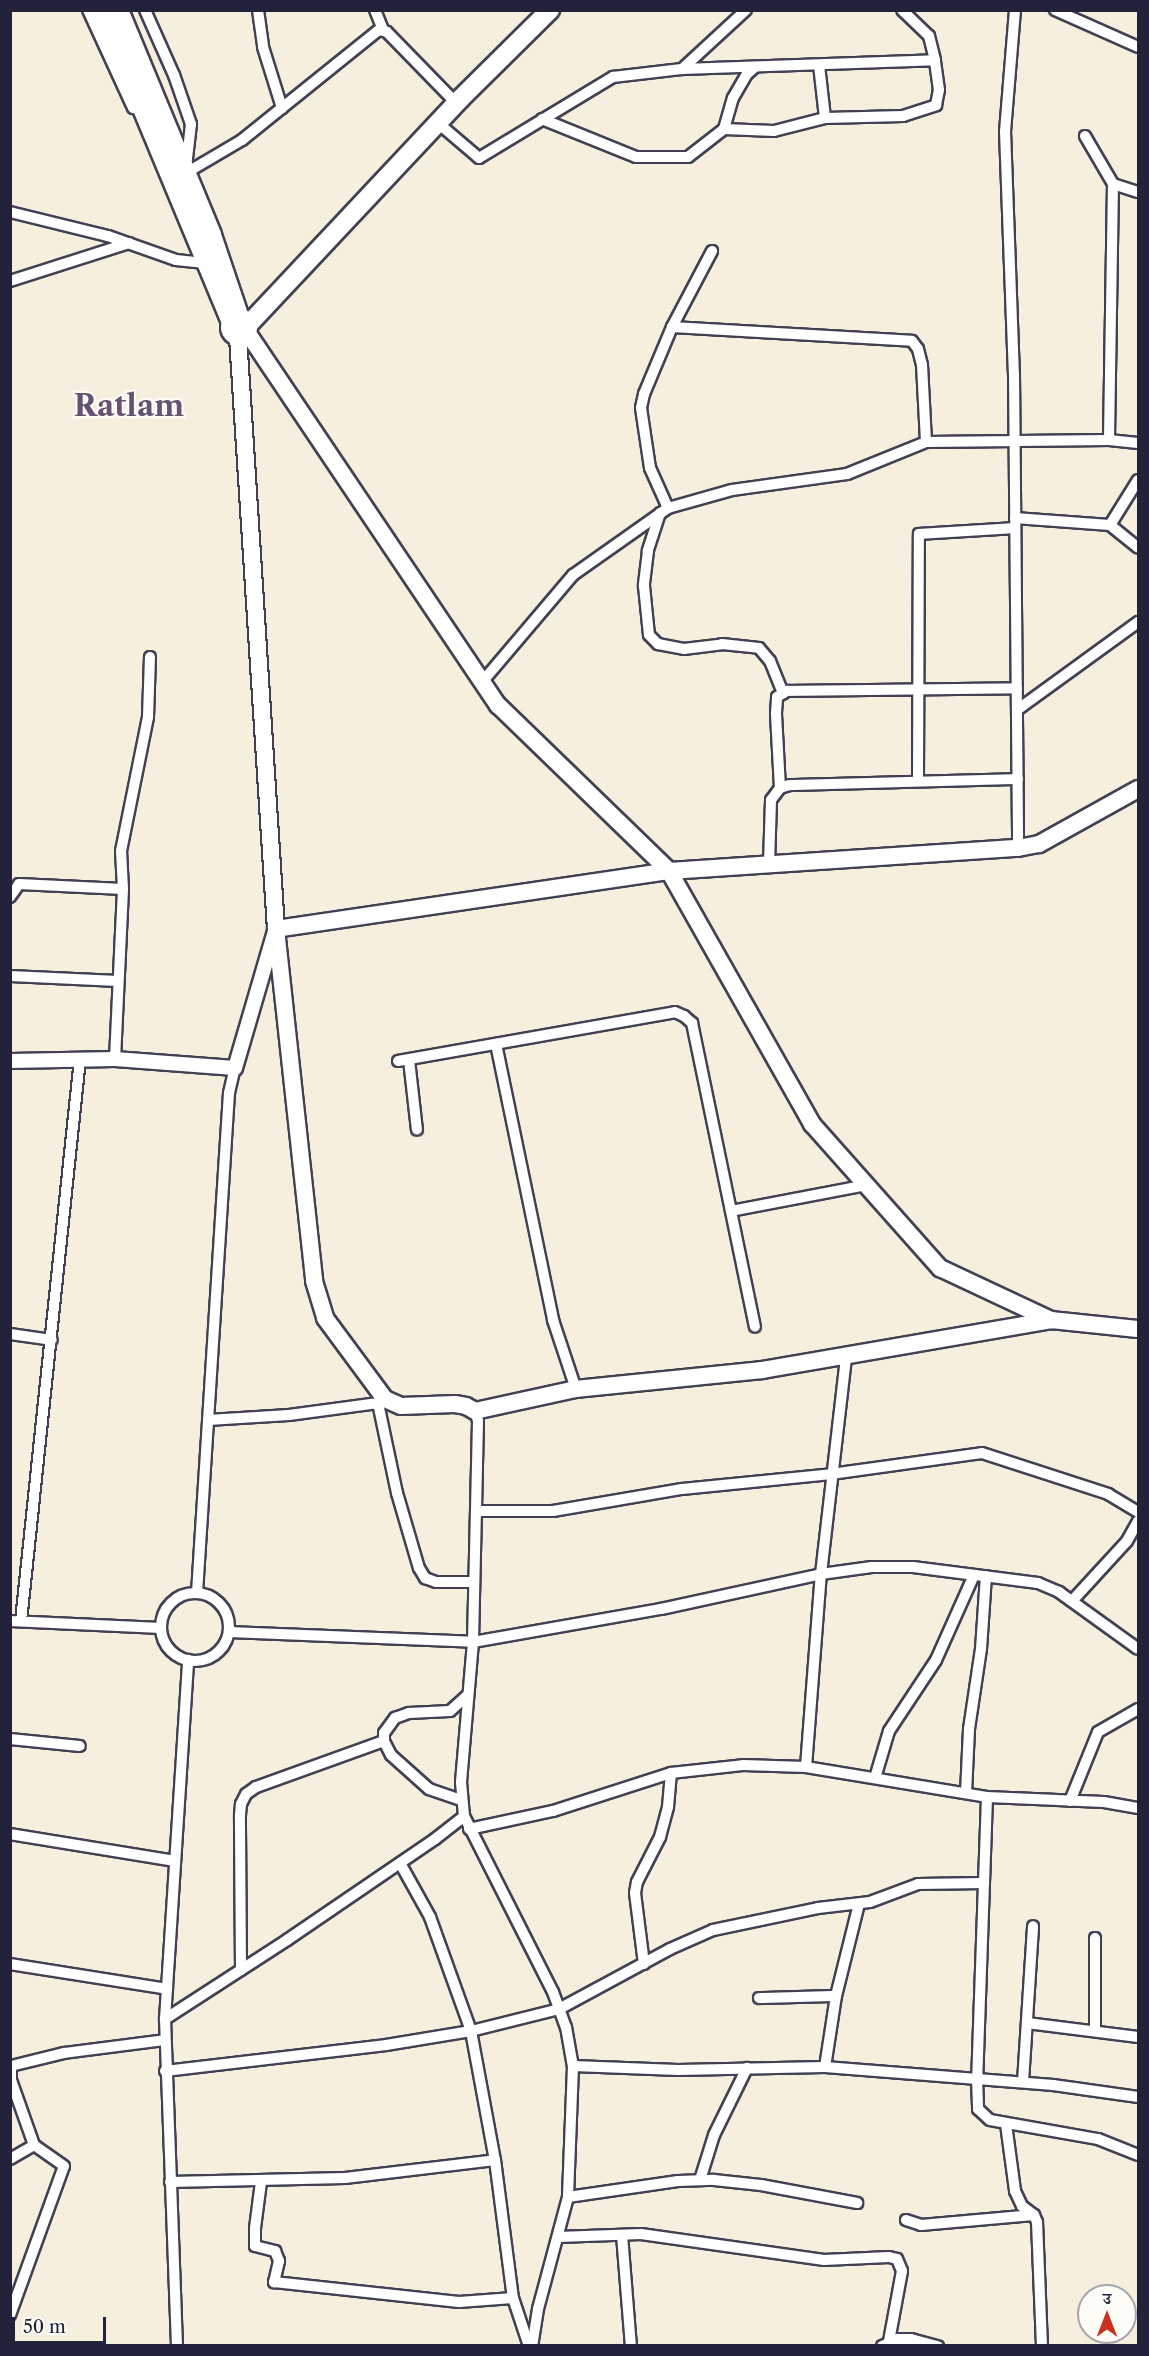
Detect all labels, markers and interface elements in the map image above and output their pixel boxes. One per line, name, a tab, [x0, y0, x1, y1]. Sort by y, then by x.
district label: Ratlam	[74, 388, 184, 424]
north arrow	[1077, 2284, 1137, 2344]
text: उ	[1103, 2288, 1111, 2308]
scale bar	[15, 2305, 110, 2343]
text: 50 m	[23, 2316, 66, 2338]

